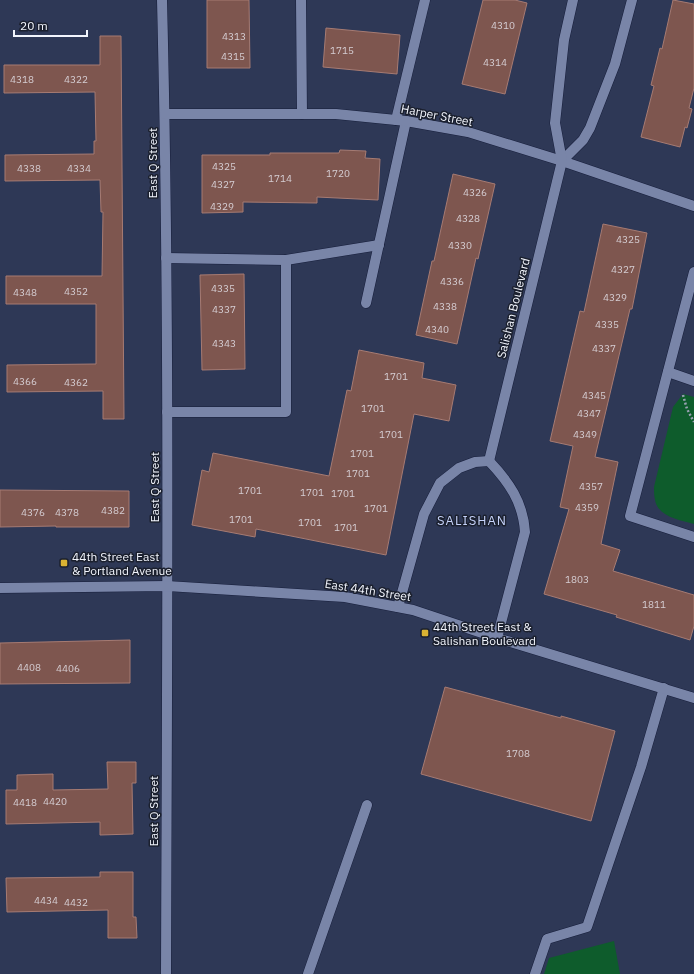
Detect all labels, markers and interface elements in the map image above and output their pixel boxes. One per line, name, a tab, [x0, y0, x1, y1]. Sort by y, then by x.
scale bar	[14, 12, 87, 38]
text: 20 m	[20, 18, 48, 33]
house number: 4310	[491, 19, 515, 32]
house number: 4313	[222, 30, 246, 43]
house number: 1715	[330, 44, 354, 57]
house number: 4315	[221, 50, 245, 63]
house number: 4314	[483, 56, 507, 69]
house number: 4318	[10, 73, 34, 86]
house number: 4322	[64, 73, 88, 86]
street label: Harper Street	[400, 101, 474, 129]
street label: East Q Street	[145, 128, 160, 198]
house number: 4325	[212, 160, 236, 173]
house number: 4338	[17, 162, 41, 175]
house number: 4334	[67, 162, 91, 175]
house number: 1720	[326, 167, 350, 180]
house number: 1714	[268, 172, 292, 185]
house number: 4327	[211, 178, 235, 191]
house number: 4326	[463, 186, 487, 199]
house number: 4329	[210, 200, 234, 213]
house number: 4328	[456, 212, 480, 225]
house number: 4325	[616, 233, 640, 246]
house number: 4330	[448, 239, 472, 252]
street label: Salishan Boulevard	[493, 256, 533, 360]
house number: 4327	[611, 263, 635, 276]
house number: 4336	[440, 275, 464, 288]
house number: 4335	[211, 282, 235, 295]
house number: 4352	[64, 285, 88, 298]
house number: 4348	[13, 286, 37, 299]
house number: 4329	[603, 291, 627, 304]
house number: 4338	[433, 300, 457, 313]
house number: 4337	[212, 303, 236, 316]
house number: 4335	[595, 318, 619, 331]
house number: 4340	[425, 323, 449, 336]
house number: 4343	[212, 337, 236, 350]
house number: 4337	[592, 342, 616, 355]
house number: 1701	[384, 370, 408, 383]
house number: 4366	[13, 375, 37, 388]
house number: 4362	[64, 376, 88, 389]
house number: 4345	[582, 389, 606, 402]
house number: 1701	[361, 402, 385, 415]
house number: 4347	[577, 407, 601, 420]
house number: 1701	[379, 428, 403, 441]
house number: 4349	[573, 428, 597, 441]
house number: 1701	[350, 447, 374, 460]
street label: East Q Street	[147, 452, 162, 522]
house number: 1701	[346, 467, 370, 480]
house number: 4357	[579, 480, 603, 493]
house number: 1701	[238, 484, 262, 497]
house number: 1701	[300, 486, 324, 499]
house number: 1701	[331, 487, 355, 500]
house number: 4359	[575, 501, 599, 514]
house number: 1701	[364, 502, 388, 515]
house number: 4382	[101, 504, 125, 517]
house number: 4376	[21, 506, 45, 519]
house number: 4378	[55, 506, 79, 519]
district label: SALISHAN	[437, 512, 507, 529]
house number: 1701	[229, 513, 253, 526]
house number: 1701	[298, 516, 322, 529]
house number: 1701	[334, 521, 358, 534]
place label: 44th Street East & Portland Avenue	[72, 549, 172, 578]
marker: 44th Street East & Portland Avenue	[59, 558, 69, 568]
house number: 1803	[565, 573, 589, 586]
street label: East 44th Street	[324, 576, 412, 604]
house number: 1811	[642, 598, 666, 611]
place label: 44th Street East & Salishan Boulevard	[433, 619, 536, 648]
marker: 44th Street East & Salishan Boulevard	[420, 628, 430, 638]
house number: 4408	[17, 661, 41, 674]
house number: 4406	[56, 662, 80, 675]
house number: 1708	[506, 747, 530, 760]
street label: East Q Street	[146, 776, 161, 846]
house number: 4420	[43, 795, 67, 808]
house number: 4418	[13, 796, 37, 809]
house number: 4434	[34, 894, 58, 907]
house number: 4432	[64, 896, 88, 909]

